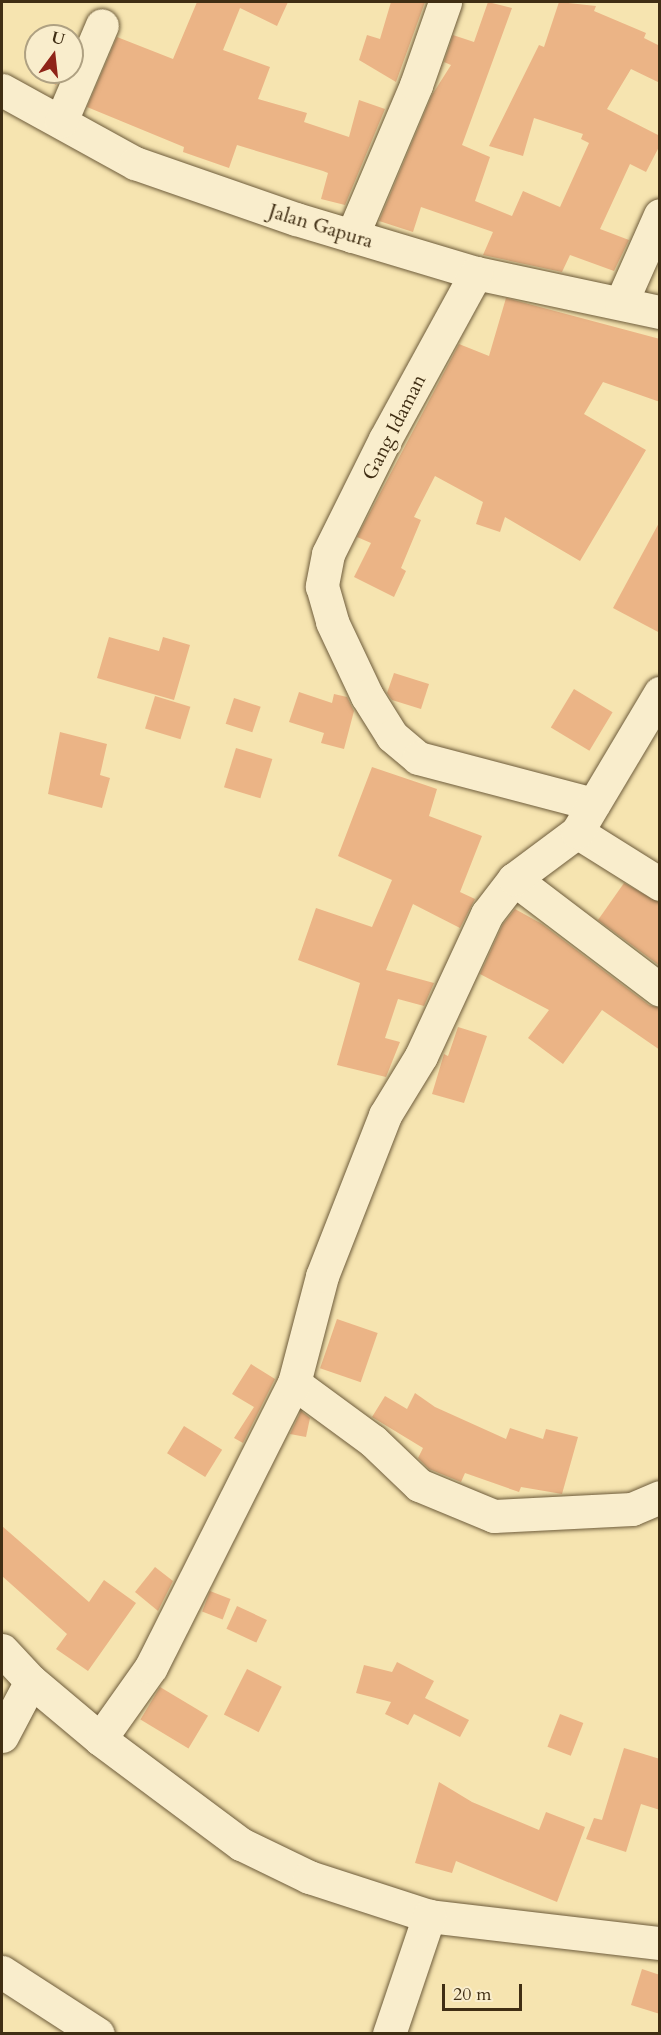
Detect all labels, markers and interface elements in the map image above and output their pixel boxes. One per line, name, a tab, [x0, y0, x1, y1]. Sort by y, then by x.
north arrow	[24, 24, 84, 84]
text: U	[49, 26, 67, 51]
street label: Jalan Gapura	[266, 199, 376, 253]
street label: Gang Idaman	[357, 370, 431, 484]
scale bar	[445, 1972, 524, 2010]
text: 20 m	[453, 1982, 492, 2007]

